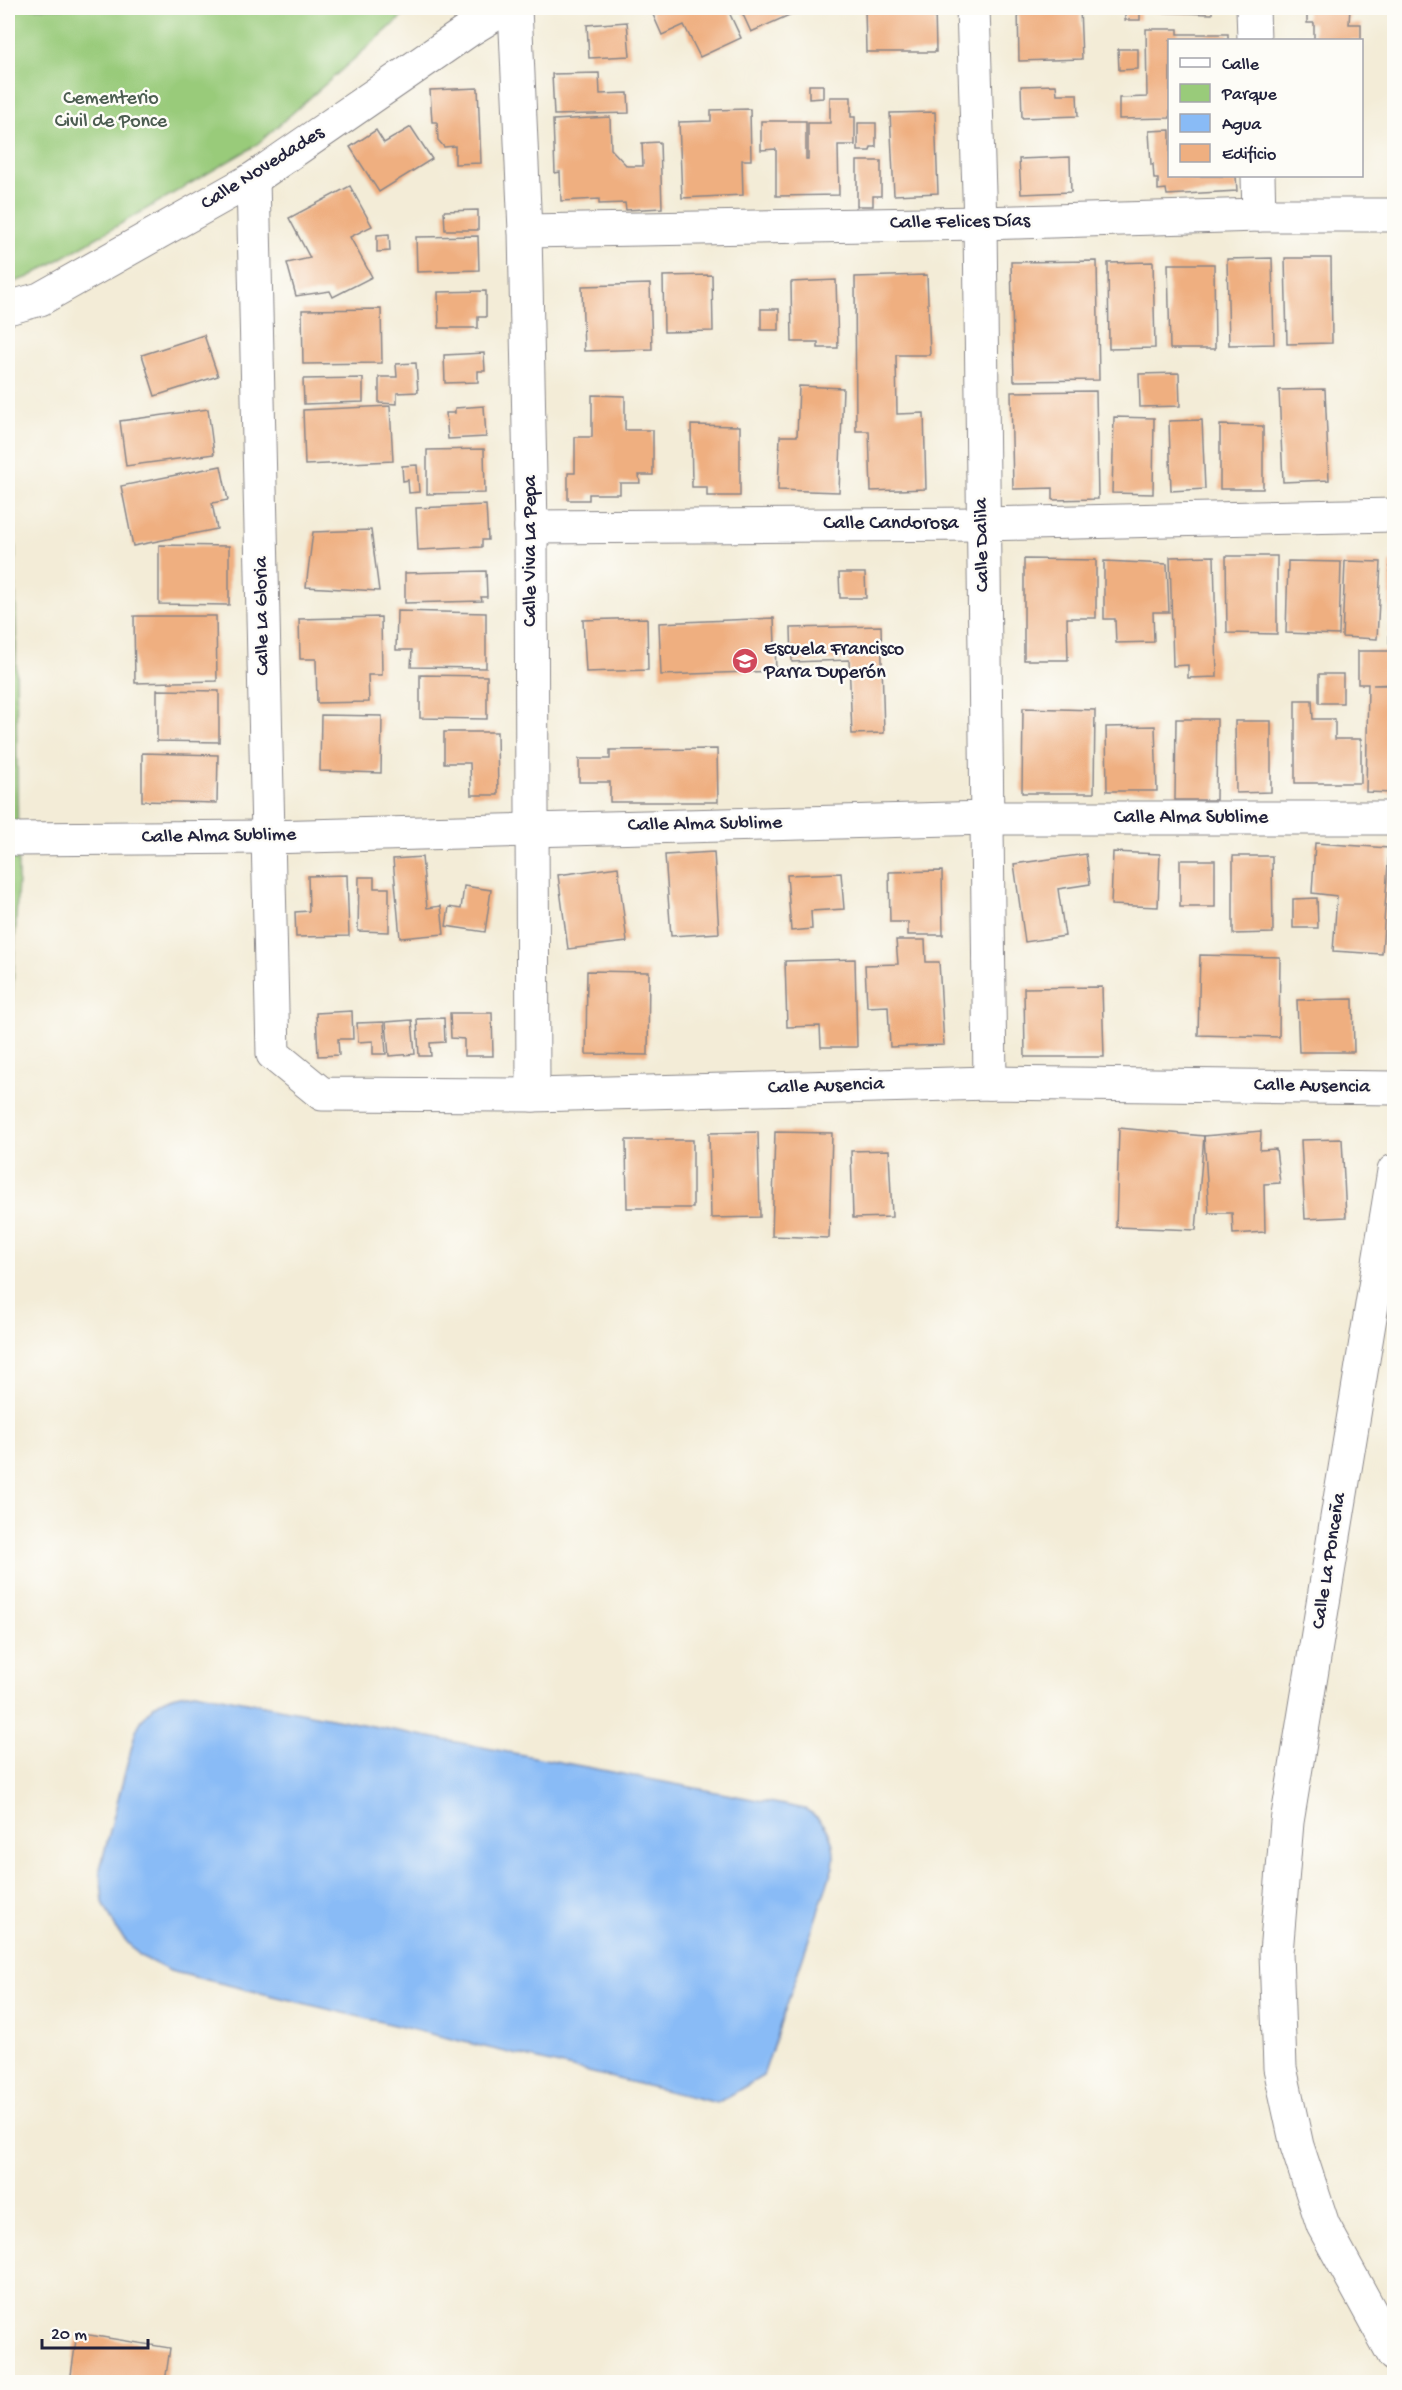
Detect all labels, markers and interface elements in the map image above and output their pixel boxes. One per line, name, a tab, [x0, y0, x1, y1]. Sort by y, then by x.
legend	[1168, 39, 1363, 177]
text: Calle	[1222, 55, 1260, 76]
text: Parque	[1221, 85, 1278, 106]
park label: Cementerio Civil de Ponce	[55, 88, 168, 134]
text: Agua	[1222, 115, 1262, 136]
street label: Calle Novedades	[197, 122, 329, 216]
text: Edificio	[1222, 145, 1276, 166]
street label: Calle Felices Días	[890, 210, 1031, 236]
street label: Calle Viva La Pepa	[520, 474, 543, 627]
street label: Calle Dalila	[971, 497, 995, 592]
street label: Calle Candorosa	[823, 513, 960, 536]
street label: Calle La Gloria	[250, 555, 276, 676]
place label: Escuela Francisco Parra Duperón	[763, 639, 904, 685]
school or university icon: Escuela Francisco Parra Duperón	[730, 646, 760, 676]
street label: Calle Alma Sublime	[1114, 807, 1269, 830]
street label: Calle Alma Sublime	[628, 812, 783, 838]
street label: Calle Alma Sublime	[142, 824, 297, 850]
street label: Calle Ausencia	[767, 1073, 885, 1101]
street label: Calle Ausencia	[1254, 1074, 1371, 1100]
street label: Calle La Ponceña	[1308, 1490, 1352, 1631]
scale bar	[42, 2312, 148, 2350]
text: 20 m	[51, 2325, 87, 2346]

